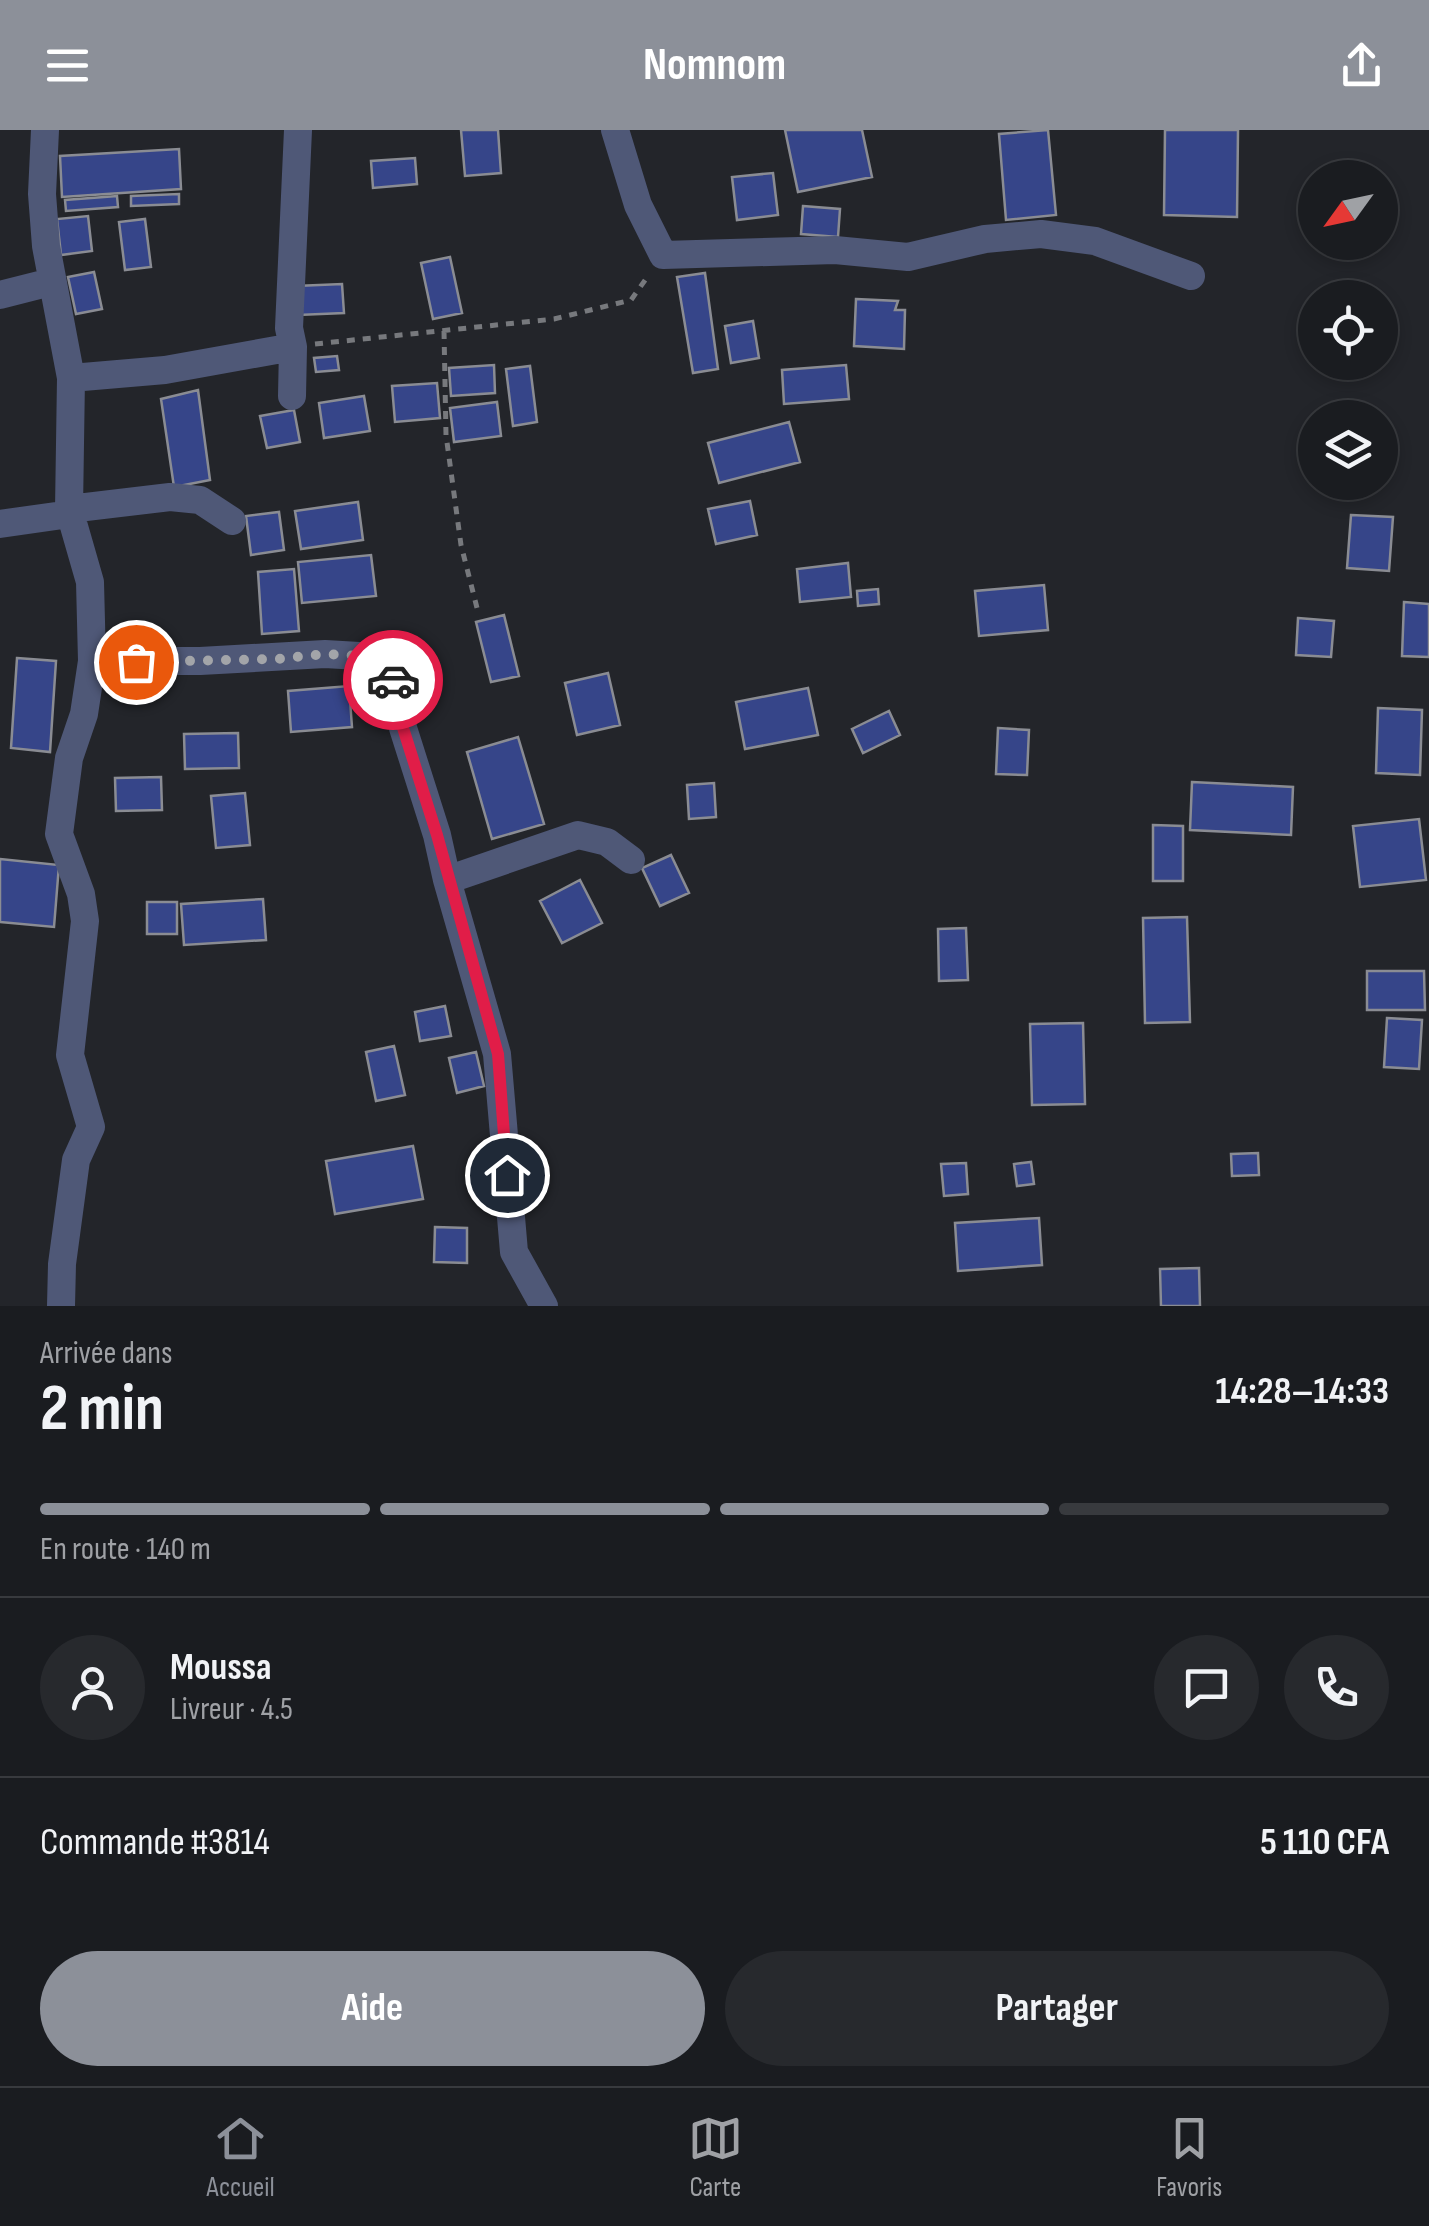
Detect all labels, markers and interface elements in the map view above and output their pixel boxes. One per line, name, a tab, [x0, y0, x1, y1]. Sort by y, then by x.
icon: menu	[40, 38, 95, 93]
text: Nomnom	[643, 38, 786, 93]
icon: share	[1334, 38, 1389, 93]
north arrow	[1298, 160, 1398, 260]
map controls	[1298, 160, 1398, 500]
button: locate	[1298, 280, 1398, 380]
button: layers	[1298, 400, 1398, 500]
pin	[94, 620, 179, 705]
courier	[343, 630, 443, 730]
icon: bag	[109, 635, 164, 690]
icon: car	[366, 653, 421, 708]
pin	[465, 1133, 550, 1218]
icon: home	[480, 1148, 535, 1203]
text: Arrivée dans	[40, 1334, 172, 1373]
text: 14:28–14:33	[1215, 1369, 1389, 1414]
text: 2 min	[40, 1371, 164, 1449]
text: En route · 140 m	[40, 1530, 211, 1569]
button: person	[40, 1635, 145, 1740]
button: chat	[1154, 1635, 1259, 1740]
button: phone	[1284, 1635, 1389, 1740]
text: Moussa	[170, 1645, 272, 1690]
text: Livreur · 4.5	[170, 1690, 293, 1729]
text: Commande #3814	[40, 1820, 270, 1865]
text: 5 110 CFA	[1260, 1820, 1389, 1865]
button: Aide	[40, 1951, 705, 2066]
button: Partager	[725, 1951, 1389, 2066]
tab: Accueil	[207, 2111, 275, 2204]
tab: Carte	[688, 2111, 743, 2204]
tab: Favoris	[1156, 2111, 1222, 2204]

